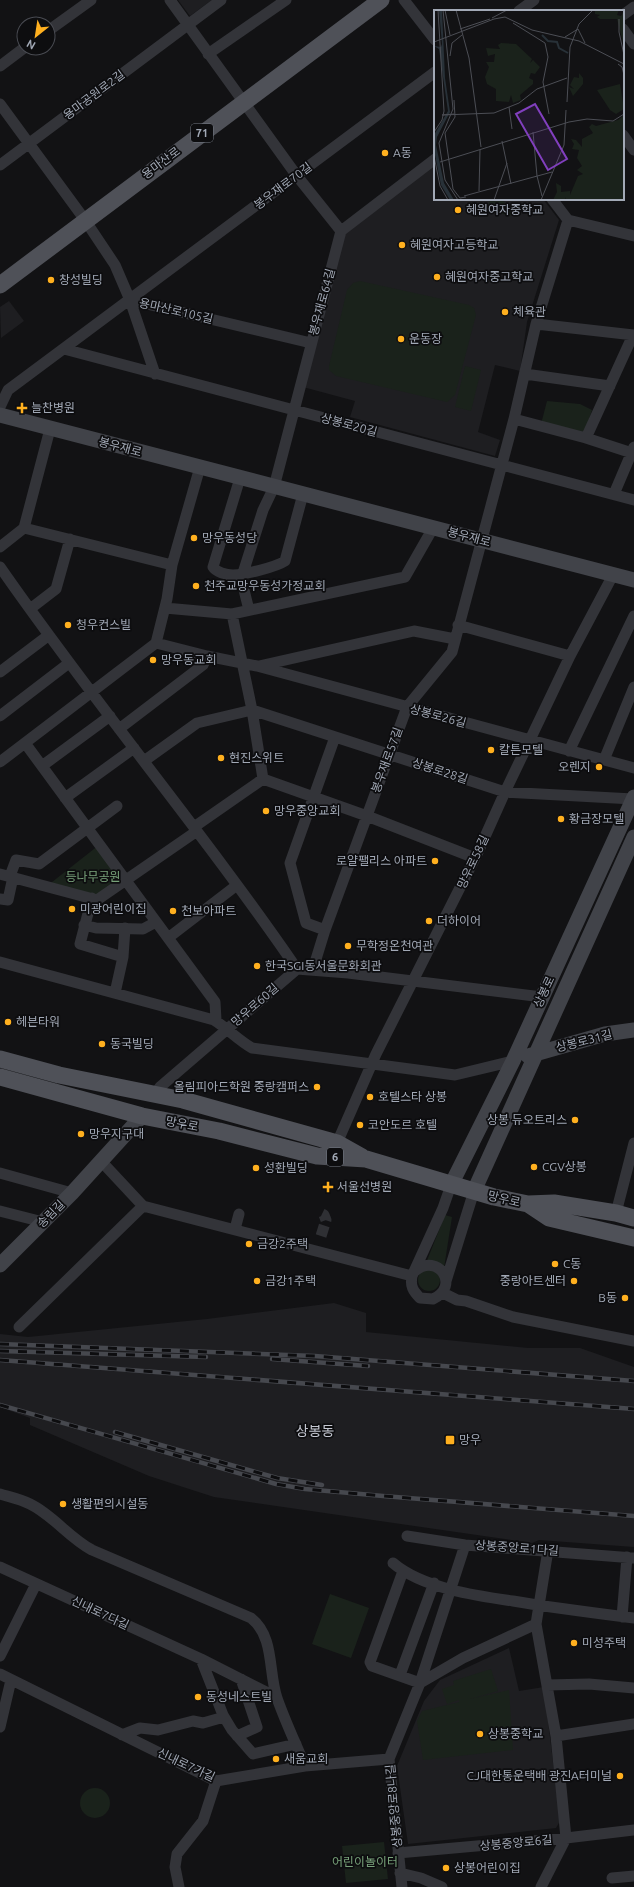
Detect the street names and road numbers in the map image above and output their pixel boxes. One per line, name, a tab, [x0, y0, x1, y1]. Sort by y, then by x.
street label: 용마공원로2길	[61, 67, 127, 122]
road number: 71	[191, 124, 213, 142]
street label: 용마산로	[139, 144, 182, 181]
street label: 봉우재로70길	[251, 160, 314, 211]
street label: 봉우재로64길	[306, 267, 337, 337]
street label: 용마산로105길	[138, 296, 214, 325]
street label: 상봉로20길	[320, 411, 379, 438]
street label: 봉우재로	[97, 435, 143, 459]
street label: 봉우재로	[446, 525, 492, 549]
street label: 상봉로26길	[409, 702, 468, 729]
street label: 봉우재로57길	[369, 725, 404, 794]
street label: 상봉로28길	[411, 755, 470, 786]
street label: 망우로58길	[454, 833, 491, 891]
street label: 상봉로	[531, 974, 556, 1010]
street label: 망우로60길	[229, 981, 281, 1028]
street label: 상봉로31길	[554, 1027, 613, 1054]
street label: 망우로	[165, 1114, 200, 1133]
road number: 6	[327, 1148, 343, 1166]
street label: 망우로	[487, 1188, 522, 1209]
street label: 송림길	[34, 1197, 67, 1230]
street label: 상봉중앙로1다길	[475, 1538, 559, 1557]
street label: 신내로7다길	[69, 1594, 131, 1632]
street label: 신내로7가길	[155, 1746, 217, 1784]
street label: 상봉중앙로8나길	[383, 1764, 404, 1848]
street label: 상봉중앙로6길	[479, 1833, 553, 1852]

